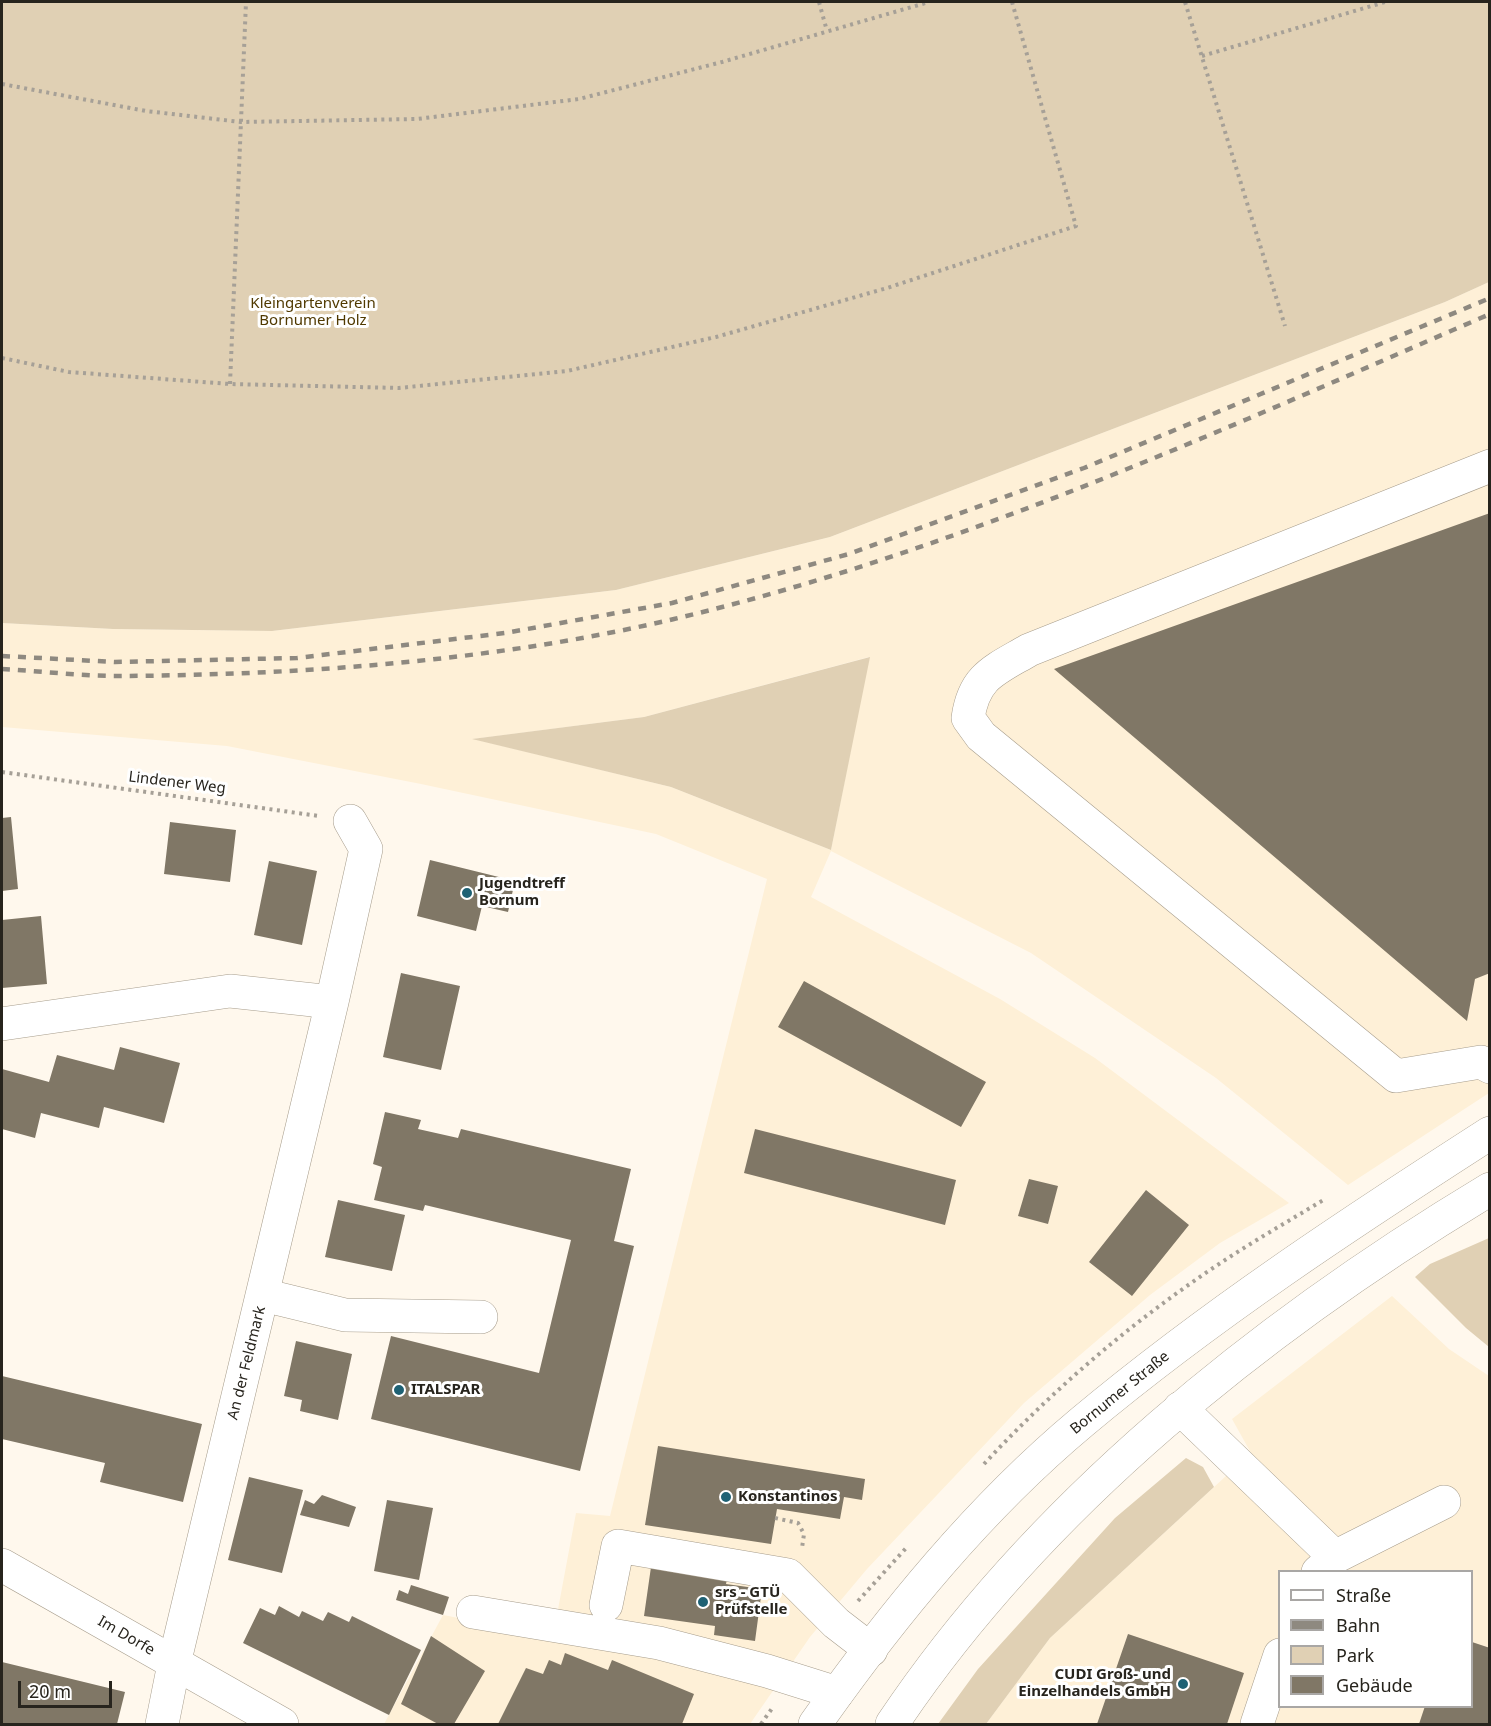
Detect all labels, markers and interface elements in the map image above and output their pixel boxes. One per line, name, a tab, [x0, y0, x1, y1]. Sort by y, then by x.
park label: Kleingartenverein Bornumer Holz	[250, 295, 376, 330]
street label: Lindener Weg	[127, 768, 227, 798]
place label: Jugendtreff Bornum	[479, 875, 565, 910]
marker: Jugendtreff Bornum	[460, 886, 474, 900]
street label: An der Feldmark	[224, 1304, 270, 1422]
street label: Bornumer Straße	[1067, 1348, 1173, 1438]
place label: ITALSPAR	[411, 1381, 480, 1399]
marker: ITALSPAR	[392, 1383, 406, 1397]
place label: Konstantinos	[738, 1488, 838, 1506]
marker: Konstantinos	[719, 1490, 733, 1504]
legend	[1278, 1570, 1473, 1708]
text: Straße	[1336, 1583, 1391, 1607]
place label: srs - GTÜ Prüfstelle	[715, 1584, 787, 1619]
marker: srs - GTÜ Prüfstelle	[696, 1595, 710, 1609]
street label: Im Dorfe	[94, 1612, 158, 1660]
text: Bahn	[1336, 1613, 1380, 1637]
text: Park	[1336, 1643, 1374, 1667]
place label: CUDI Groß- und Einzelhandels GmbH	[1018, 1666, 1171, 1701]
scale bar	[21, 1669, 116, 1707]
text: Gebäude	[1336, 1673, 1413, 1697]
marker: CUDI Groß- und Einzelhandels GmbH	[1176, 1677, 1190, 1691]
text: 20 m	[29, 1679, 71, 1703]

